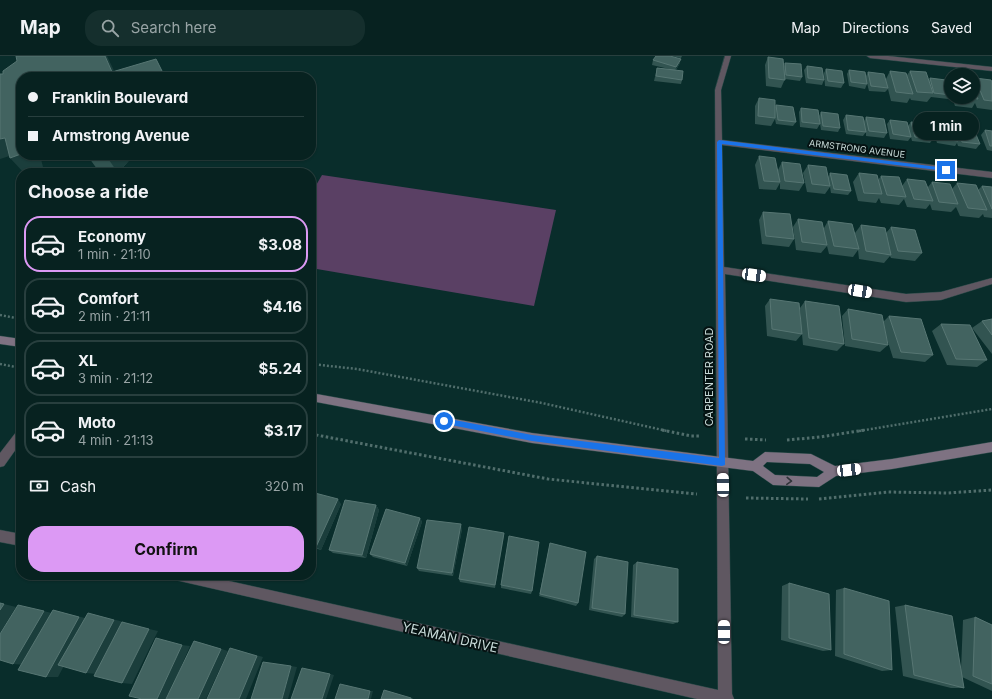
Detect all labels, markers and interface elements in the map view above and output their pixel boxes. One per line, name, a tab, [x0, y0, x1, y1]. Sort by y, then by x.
search box	[85, 10, 365, 46]
text: Map	[20, 16, 61, 39]
icon: search	[99, 17, 121, 39]
text: Search here	[131, 18, 216, 37]
text: Map	[791, 19, 820, 36]
text: Directions	[842, 19, 909, 36]
text: Saved	[931, 19, 972, 36]
map controls	[944, 68, 980, 104]
button: layers	[944, 68, 980, 104]
text: Franklin Boulevard	[52, 88, 188, 107]
callout: 1 min	[913, 112, 979, 140]
text: 1 min	[930, 118, 962, 134]
text: Armstrong Avenue	[52, 126, 190, 145]
street label: ARMSTRONG AVENUE	[808, 137, 906, 160]
route end	[937, 161, 955, 179]
text: Choose a ride	[28, 181, 149, 202]
icon: car	[30, 226, 66, 262]
text: Economy	[78, 227, 146, 246]
text: $3.08	[258, 235, 302, 254]
text: 1 min · 21:10	[78, 246, 151, 262]
car	[741, 267, 767, 283]
car	[847, 283, 873, 299]
icon: car	[30, 288, 66, 324]
text: Comfort	[78, 289, 139, 308]
text: $4.16	[263, 297, 302, 316]
text: 2 min · 21:11	[78, 308, 150, 324]
street label: CARPENTER ROAD	[702, 327, 716, 426]
icon: car	[30, 350, 66, 386]
text: XL	[78, 351, 98, 370]
text: $5.24	[259, 359, 302, 378]
text: 3 min · 21:12	[78, 370, 153, 386]
icon: car	[30, 412, 66, 448]
route start	[435, 412, 453, 430]
text: Moto	[78, 413, 116, 432]
text: $3.17	[264, 421, 302, 440]
text: 4 min · 21:13	[78, 432, 154, 448]
car	[836, 463, 862, 477]
car	[717, 473, 729, 497]
icon: cash	[28, 475, 50, 497]
text: Cash	[60, 477, 96, 496]
one-way arrow	[786, 477, 792, 486]
text: 320 m	[265, 478, 304, 494]
button: Confirm	[28, 526, 304, 572]
street label: YEAMAN DRIVE	[401, 618, 499, 656]
car	[718, 620, 730, 644]

